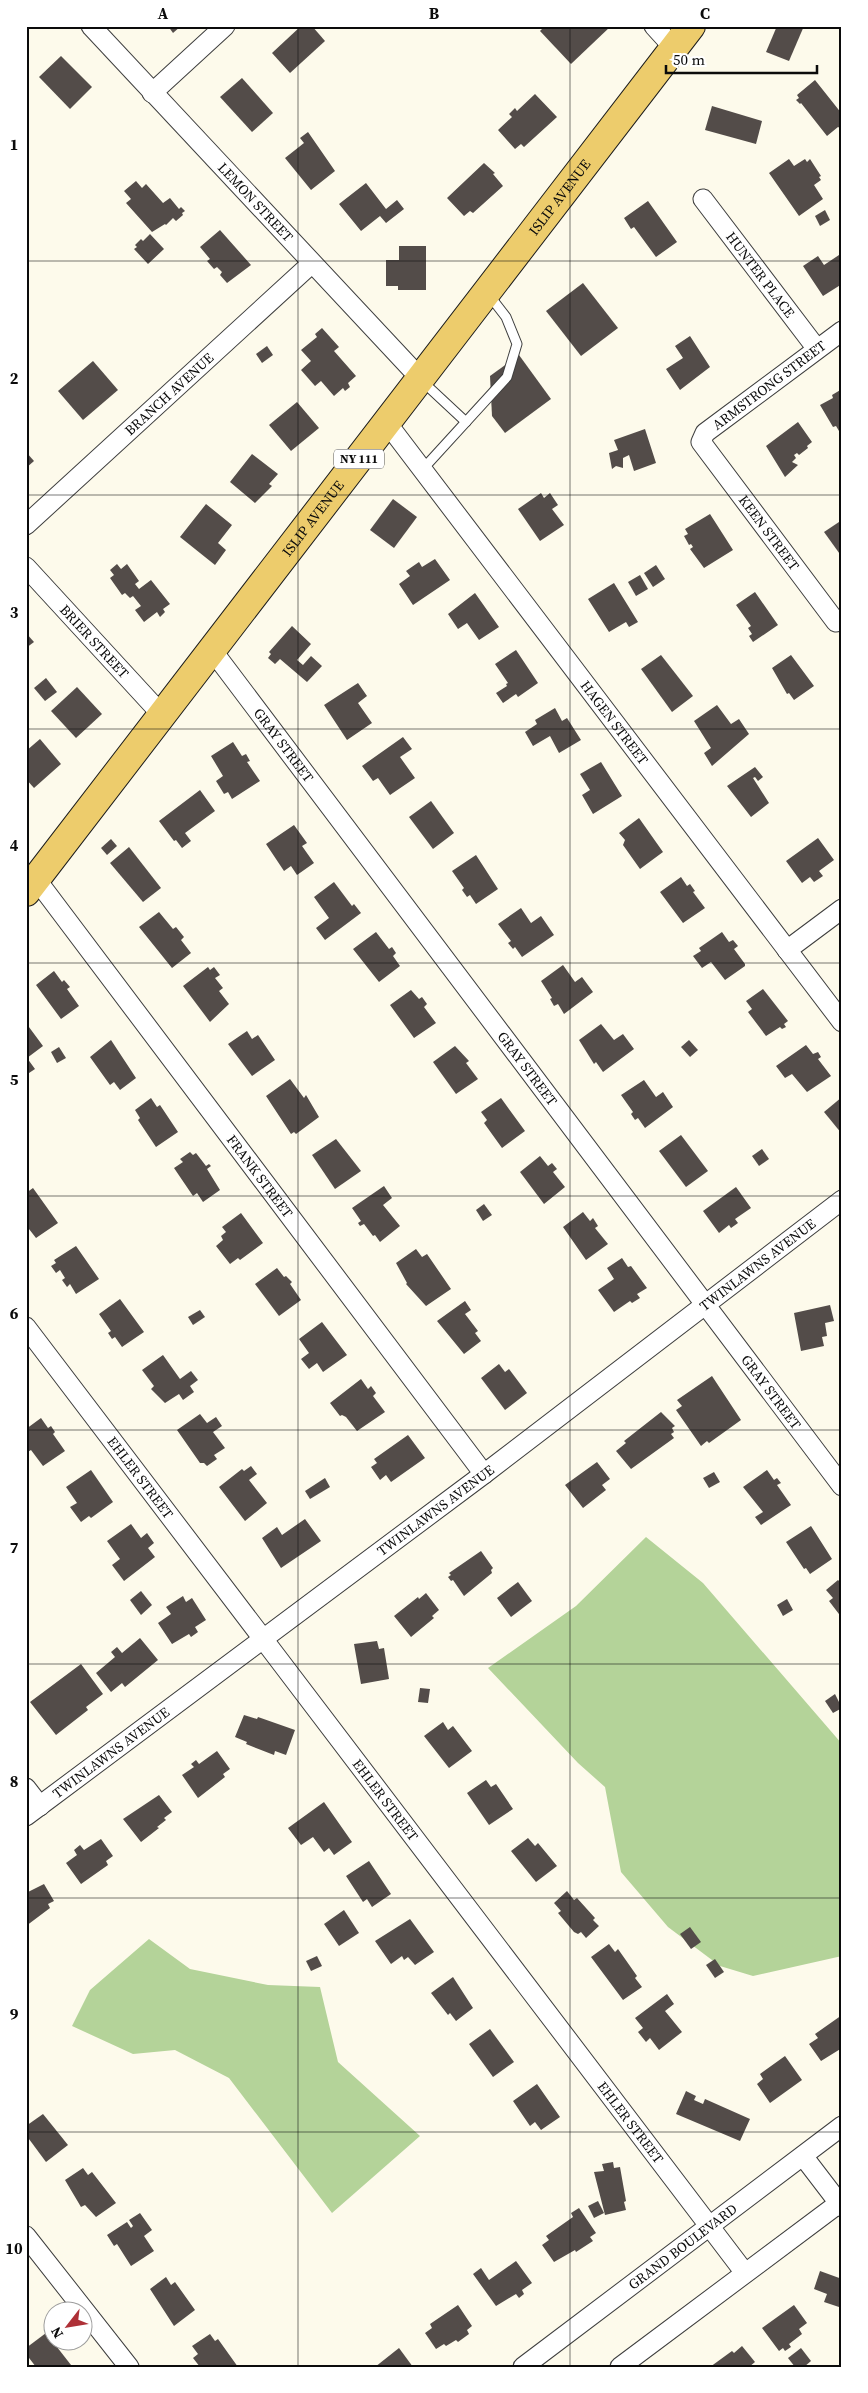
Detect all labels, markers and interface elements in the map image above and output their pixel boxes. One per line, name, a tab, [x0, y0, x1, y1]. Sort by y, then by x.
text: A	[158, 2, 169, 24]
text: B	[429, 2, 440, 24]
text: C	[700, 2, 710, 24]
scale bar	[666, 42, 817, 74]
text: 50 m	[673, 49, 705, 70]
text: 1	[10, 133, 18, 155]
street label: ISLIP AVENUE	[524, 155, 595, 239]
street label: LEMON STREET	[213, 158, 298, 247]
street label: HUNTER PLACE	[721, 227, 800, 322]
street label: ARMSTRONG STREET	[708, 335, 830, 434]
street label: BRANCH AVENUE	[120, 348, 218, 440]
text: 2	[10, 367, 19, 389]
road number: NY 111	[334, 449, 384, 468]
street label: ISLIP AVENUE	[277, 476, 349, 561]
street label: KEEN STREET	[734, 491, 804, 575]
street label: BRIER STREET	[55, 600, 134, 683]
text: 3	[10, 601, 19, 623]
street label: HAGEN STREET	[576, 676, 653, 769]
street label: GRAY STREET	[249, 704, 319, 787]
text: 4	[10, 834, 19, 856]
street label: GRAY STREET	[493, 1027, 562, 1110]
text: 5	[10, 1068, 19, 1090]
street label: FRANK STREET	[222, 1131, 298, 1222]
street label: TWINLAWNS AVENUE	[695, 1214, 820, 1316]
text: 6	[10, 1302, 19, 1324]
street label: GRAY STREET	[736, 1351, 806, 1434]
street label: EHLER STREET	[103, 1432, 178, 1523]
street label: TWINLAWNS AVENUE	[373, 1460, 498, 1561]
text: 7	[10, 1536, 19, 1558]
street label: TWINLAWNS AVENUE	[48, 1702, 174, 1803]
street label: EHLER STREET	[348, 1755, 423, 1846]
text: 8	[10, 1770, 18, 1792]
text: 9	[10, 2003, 19, 2025]
street label: EHLER STREET	[593, 2077, 669, 2168]
street label: GRAND BOULEVARD	[624, 2199, 741, 2294]
text: 10	[5, 2237, 23, 2259]
north arrow	[42, 2300, 92, 2350]
text: N	[46, 2323, 68, 2342]

